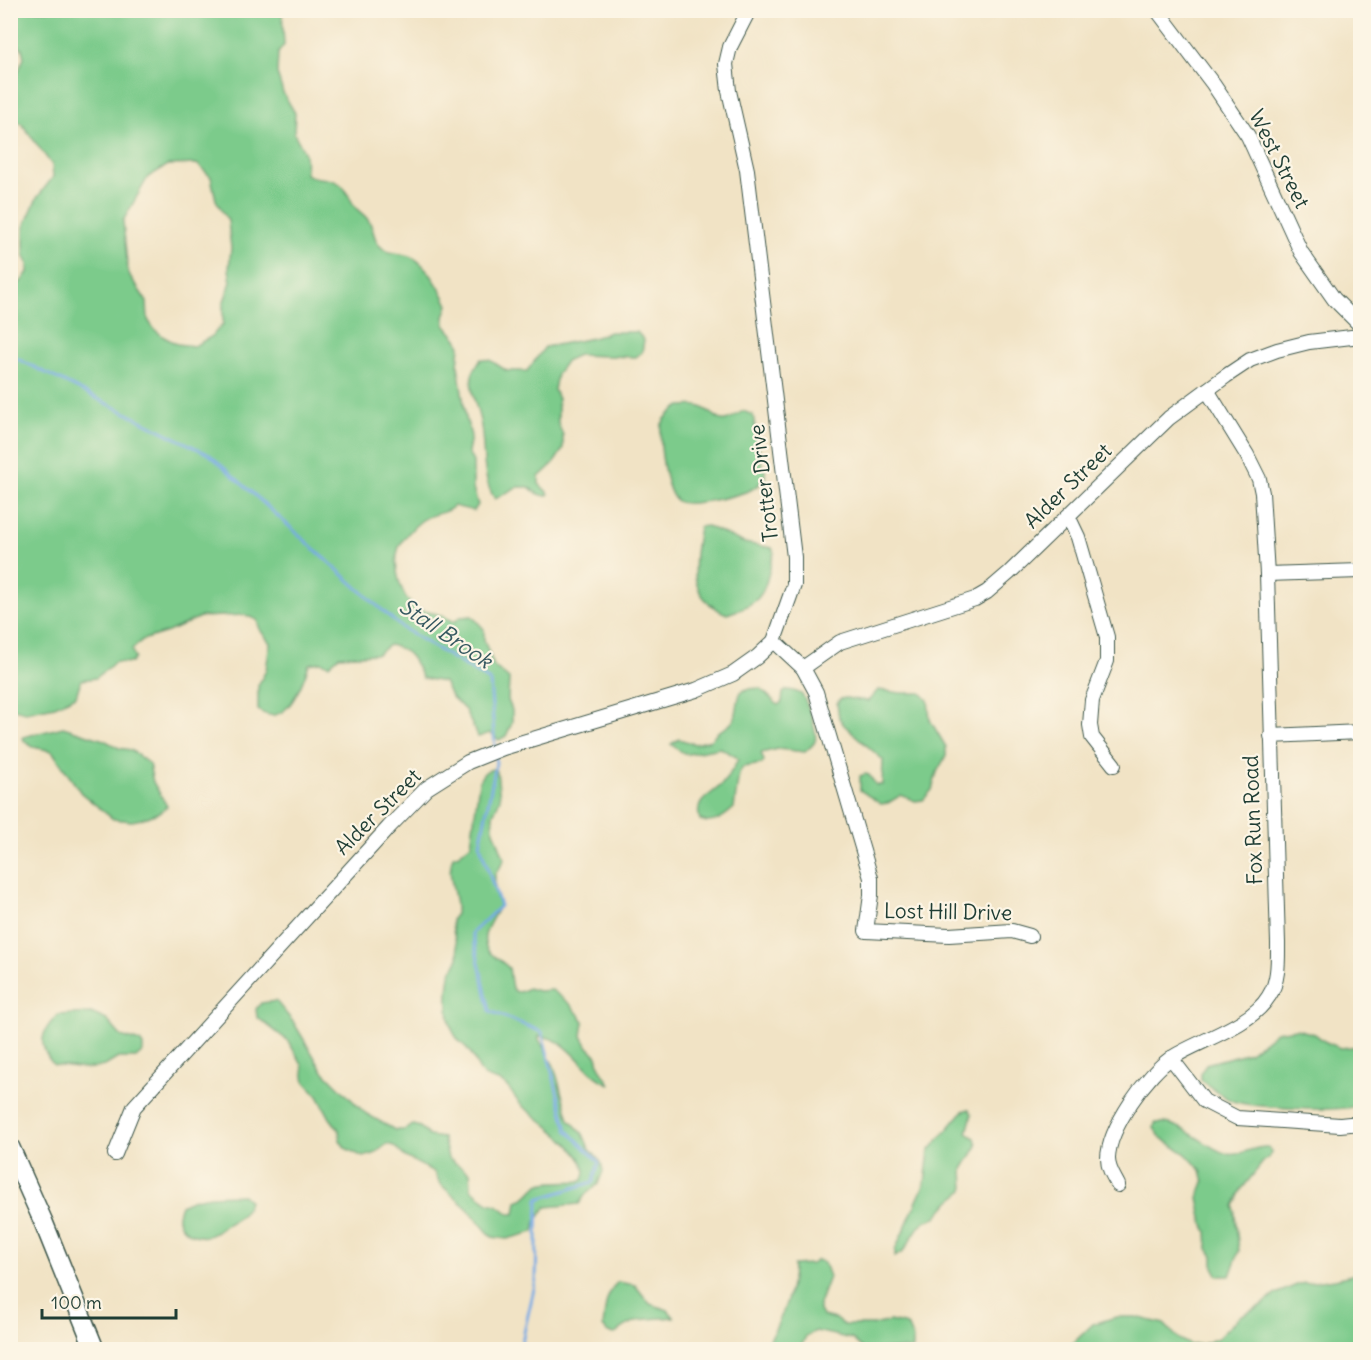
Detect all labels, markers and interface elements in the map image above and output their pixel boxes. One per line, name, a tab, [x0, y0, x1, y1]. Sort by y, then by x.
street label: West Street	[1243, 105, 1316, 213]
street label: Trotter Drive	[743, 423, 784, 543]
street label: Alder Street	[1018, 437, 1117, 534]
water label: Stall Brook	[394, 592, 499, 675]
street label: Fox Run Road	[1237, 755, 1268, 885]
street label: Alder Street	[329, 763, 427, 861]
street label: Lost Hill Drive	[884, 897, 1012, 926]
scale bar	[42, 1282, 176, 1320]
text: 100 m	[51, 1291, 102, 1314]

